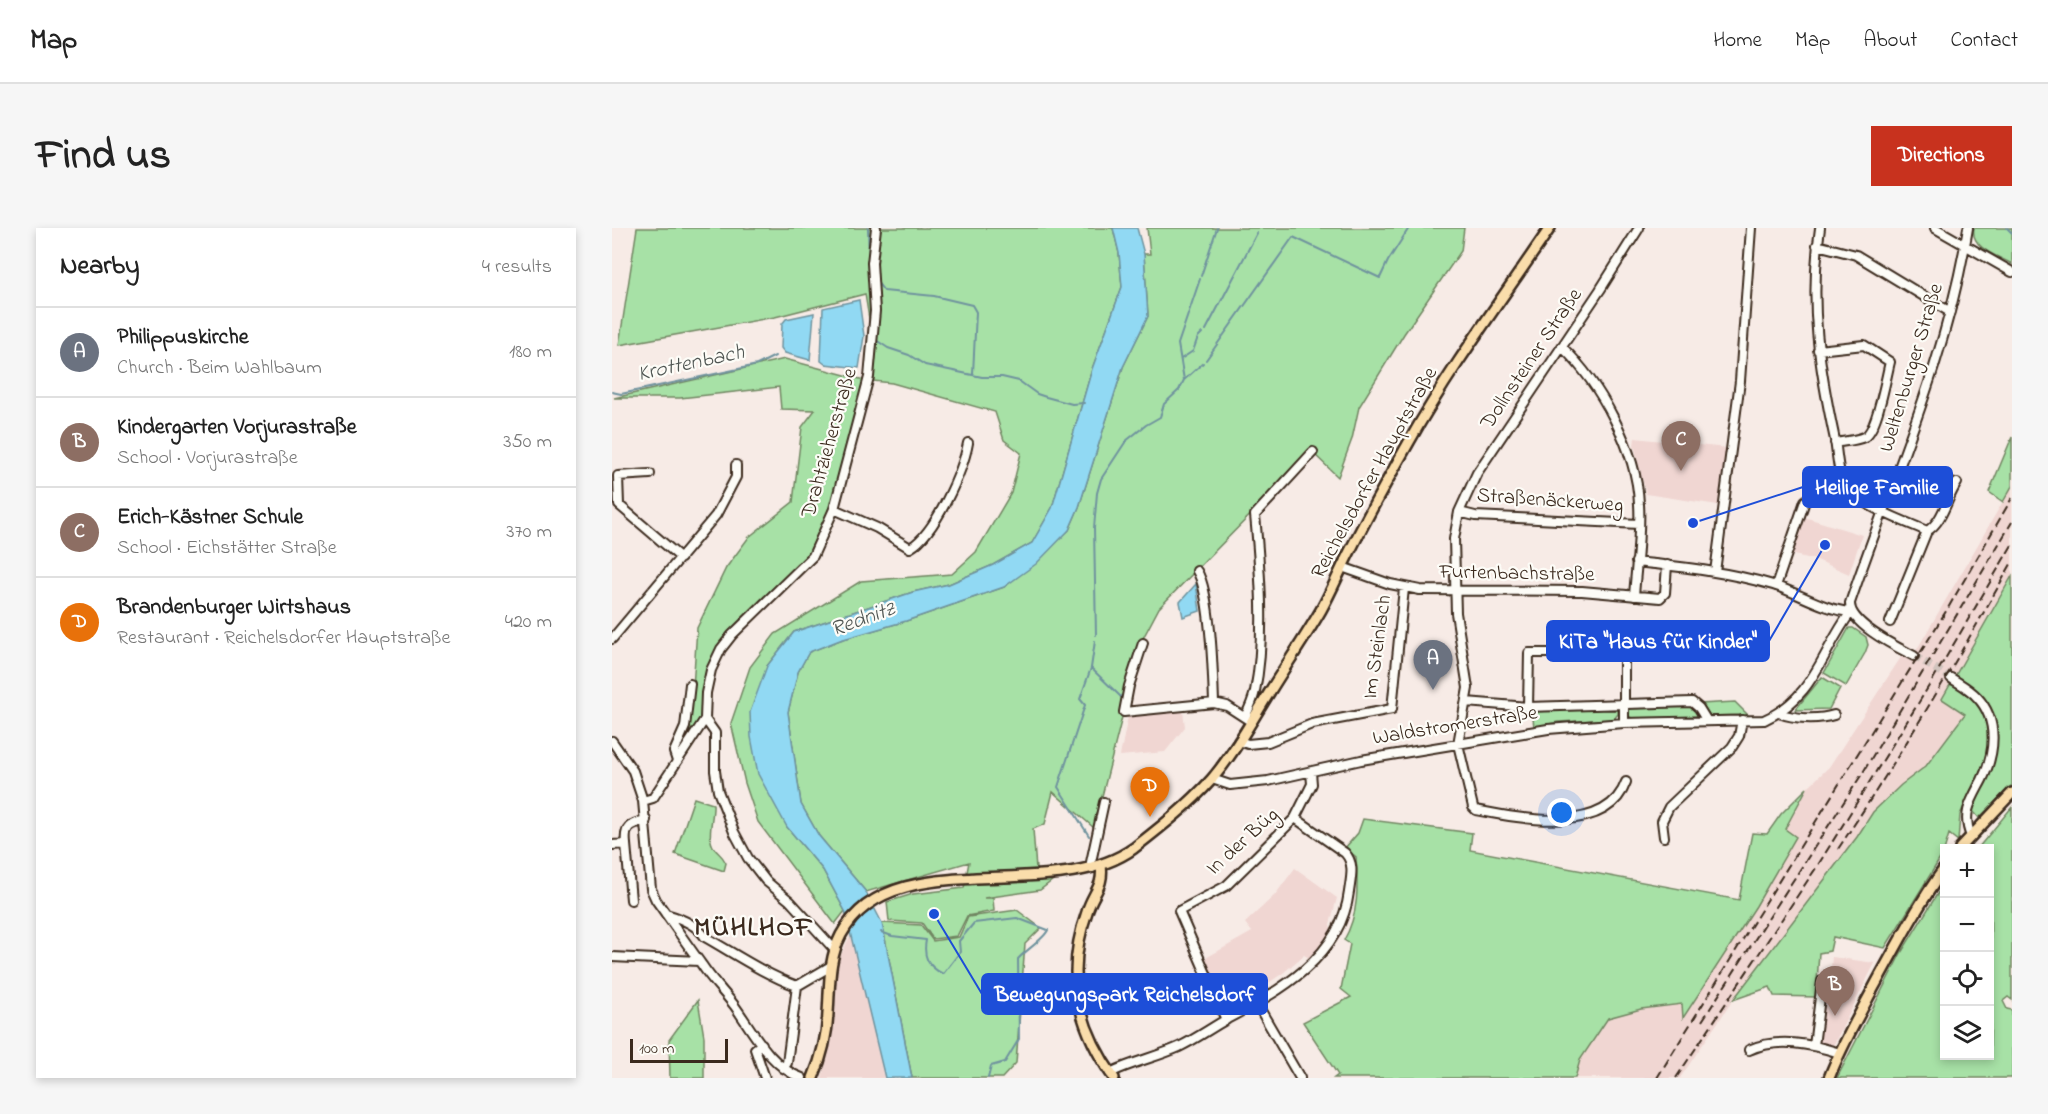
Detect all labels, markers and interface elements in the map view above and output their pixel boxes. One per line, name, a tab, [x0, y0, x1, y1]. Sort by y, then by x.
text: Map	[30, 21, 77, 62]
text: Home	[1713, 26, 1762, 56]
text: Map	[1795, 26, 1830, 56]
text: About	[1863, 26, 1917, 56]
text: Contact	[1950, 26, 2018, 56]
text: Find us	[36, 126, 171, 187]
button: Directions	[1871, 126, 2012, 186]
text: Nearby	[60, 248, 139, 286]
text: 4 results	[482, 253, 552, 282]
street label: Weltenburger Straße	[1872, 279, 1954, 457]
street label: Dollnsteiner Straße	[1473, 282, 1591, 436]
text: Philippuskirche	[117, 322, 249, 354]
water label: Krottenbach	[635, 337, 748, 391]
text: A	[73, 338, 86, 367]
text: 180 m	[509, 338, 552, 367]
text: Church · Beim Wahlbaum	[117, 354, 322, 383]
street label: Reichelsdorfer Hauptstraße	[1304, 361, 1446, 584]
street label: Drahtzieherstraße	[794, 364, 866, 522]
text: Kindergarten Vorjurastraße	[117, 412, 357, 444]
pin: C	[1662, 422, 1700, 471]
text: B	[73, 428, 86, 457]
text: 350 m	[503, 428, 552, 457]
text: School · Vorjurastraße	[117, 444, 298, 473]
callout: Heilige Familie	[1803, 467, 1952, 507]
text: Heilige Familie	[1815, 473, 1940, 506]
street label: Straßenäckerweg	[1476, 481, 1624, 523]
text: Erich-Kästner Schule	[117, 502, 303, 534]
text: C	[74, 518, 85, 547]
text: 370 m	[506, 518, 552, 547]
text: School · Eichstätter Straße	[117, 534, 337, 563]
street label: Furtenbachstraße	[1438, 558, 1595, 590]
text: Brandenburger Wirtshaus	[117, 592, 351, 624]
water label: Rednitz	[827, 593, 901, 646]
street label: Im Steinlach	[1356, 593, 1400, 701]
text: D	[72, 608, 87, 637]
text: 420 m	[505, 608, 552, 637]
callout: KiTa "Haus für Kinder"	[1547, 621, 1769, 661]
text: Restaurant · Reichelsdorfer Hauptstraße	[117, 624, 450, 653]
text: KiTa "Haus für Kinder"	[1559, 627, 1757, 659]
pin: A	[1414, 640, 1452, 690]
street label: Waldstromerstraße	[1371, 698, 1540, 754]
pin: D	[1130, 768, 1170, 817]
your location	[1547, 798, 1576, 827]
street label: In der Büg	[1200, 801, 1287, 884]
map controls	[1940, 844, 1994, 1060]
button: +	[1940, 844, 1994, 898]
button: −	[1940, 898, 1994, 952]
district label: MÜHLHOF	[694, 909, 814, 948]
button: locate	[1940, 952, 1994, 1006]
pin: B	[1816, 966, 1854, 1016]
callout: Bewegungspark Reichelsdorf	[982, 974, 1267, 1014]
text: Bewegungspark Reichelsdorf	[994, 980, 1256, 1013]
button: layers	[1940, 1006, 1994, 1060]
scale bar	[630, 1036, 728, 1064]
text: 100 m	[639, 1037, 674, 1061]

